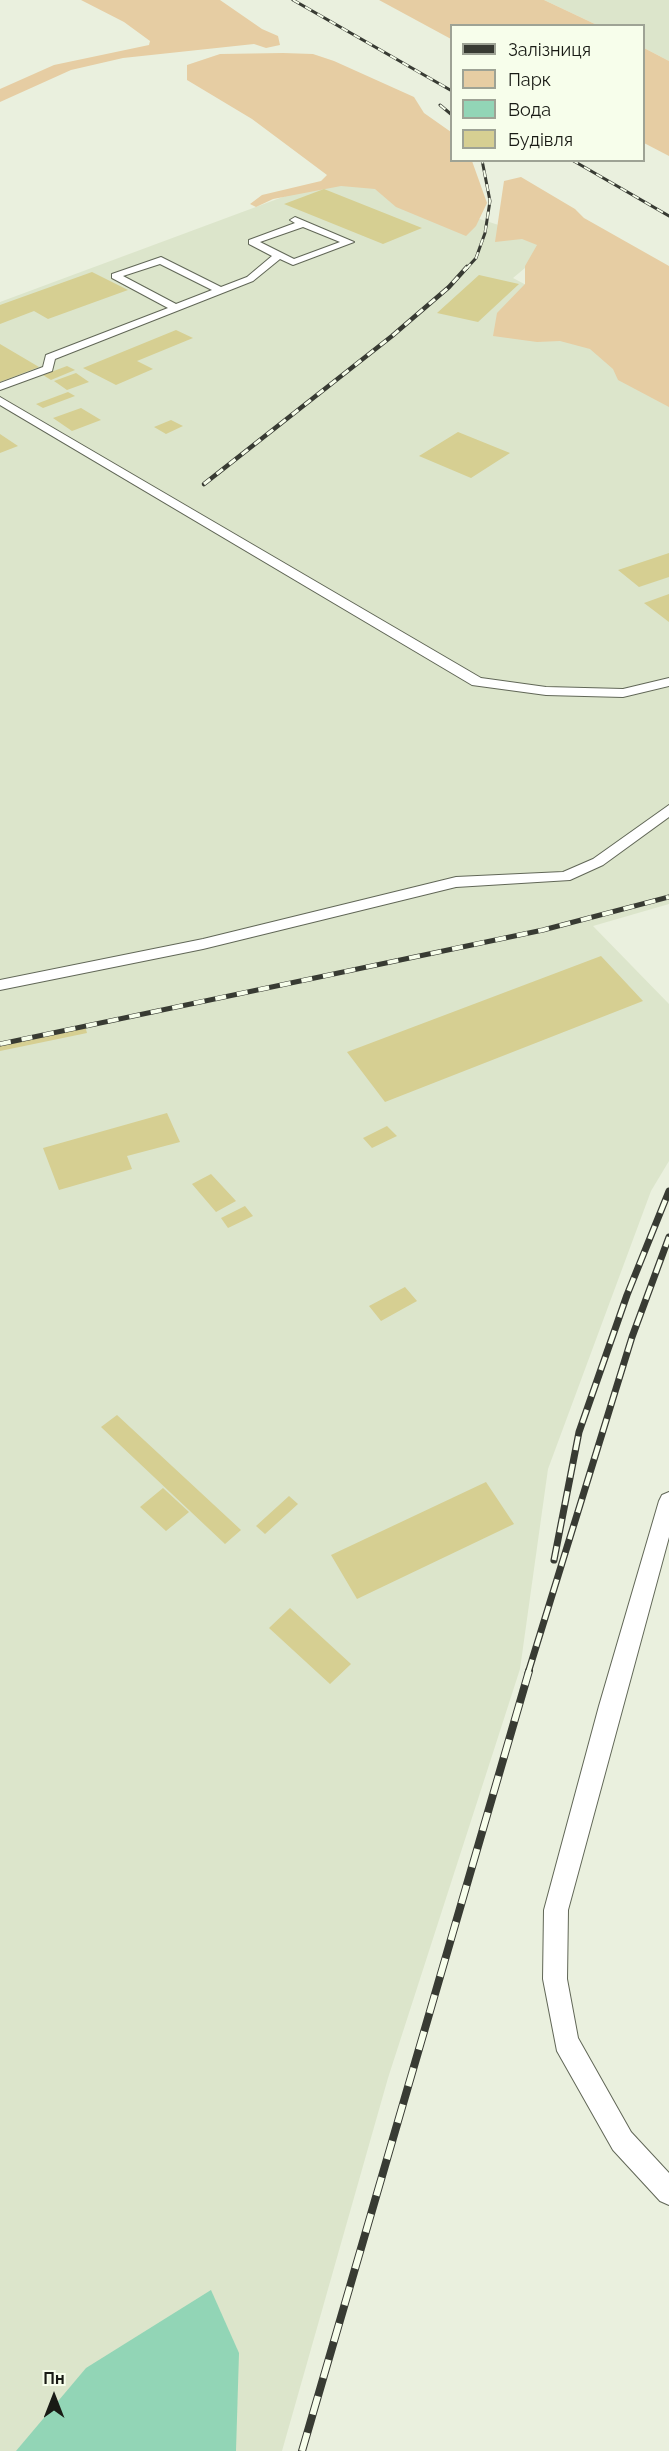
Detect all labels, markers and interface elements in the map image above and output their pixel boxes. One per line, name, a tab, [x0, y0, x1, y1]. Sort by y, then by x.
legend	[450, 24, 645, 162]
text: Залізниця	[508, 39, 591, 60]
text: Парк	[508, 69, 551, 90]
text: Вода	[508, 99, 551, 120]
text: Будівля	[508, 129, 573, 150]
north arrow	[24, 2367, 84, 2427]
text: Пн	[43, 2369, 65, 2388]

